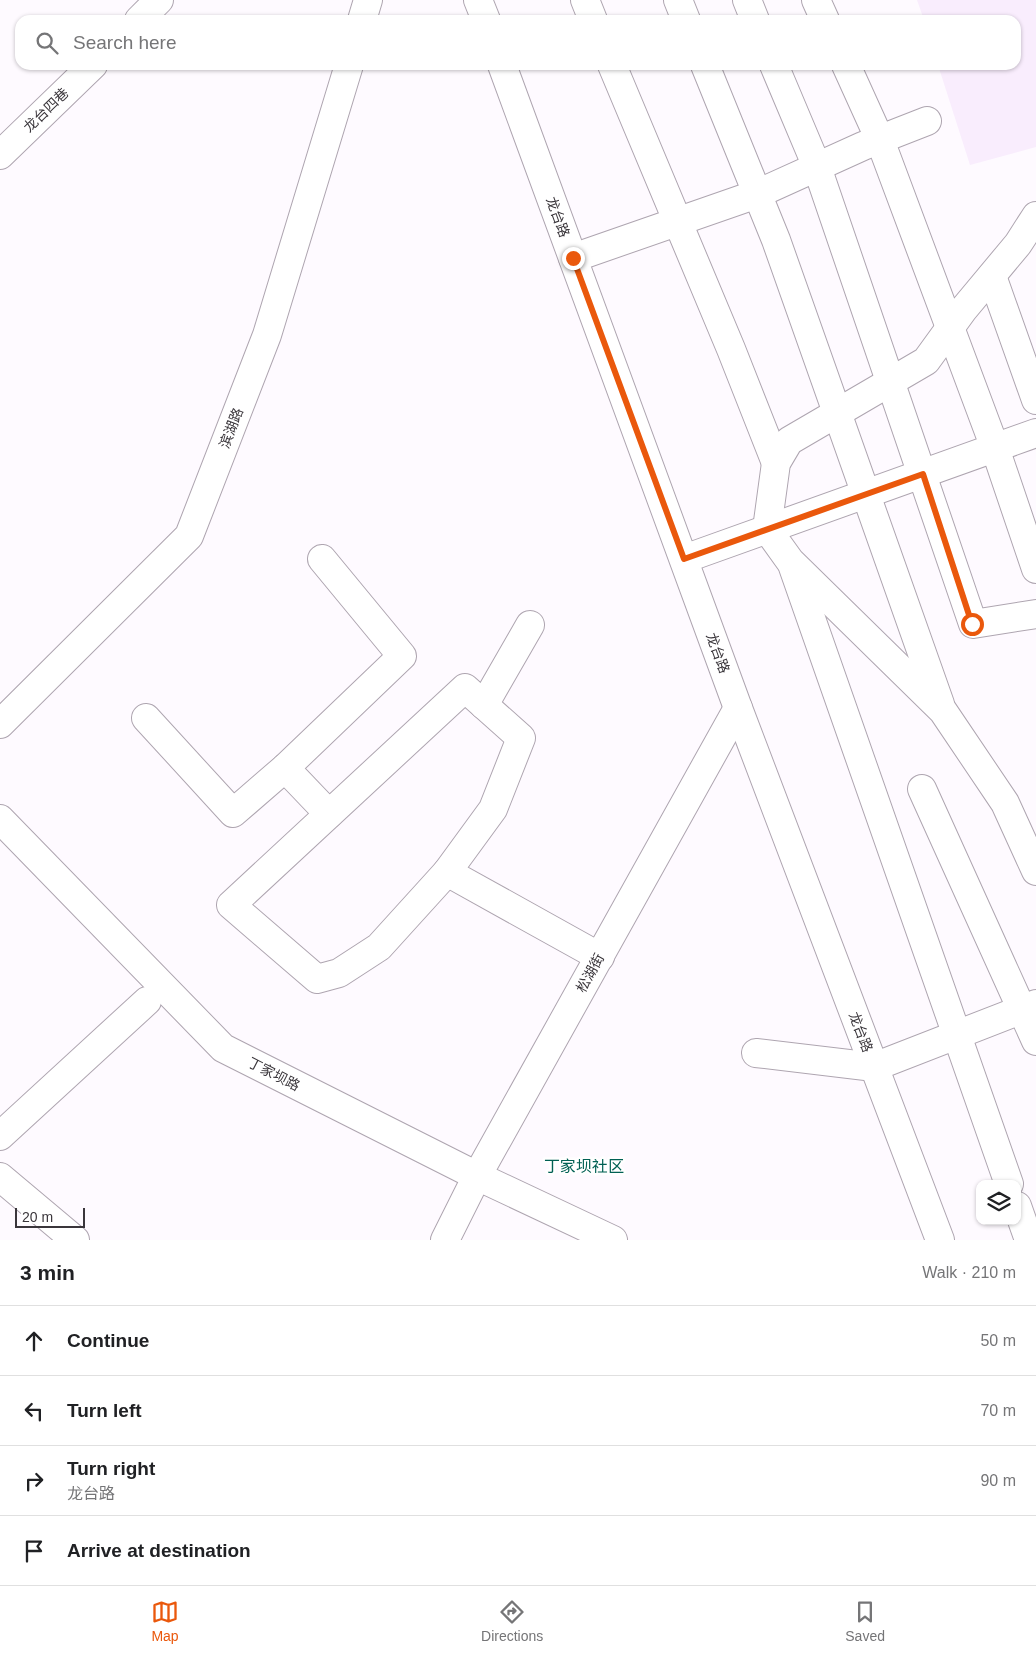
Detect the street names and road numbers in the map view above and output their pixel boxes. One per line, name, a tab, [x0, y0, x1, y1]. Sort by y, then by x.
street label: 龙台四巷	[20, 85, 72, 135]
street label: 龙台路	[543, 195, 573, 239]
street label: 滨湖路	[216, 406, 246, 450]
street label: 龙台路	[703, 631, 733, 675]
street label: 松湖街	[573, 951, 607, 995]
street label: 龙台路	[846, 1010, 876, 1054]
street label: 丁家坝路	[245, 1054, 303, 1094]

